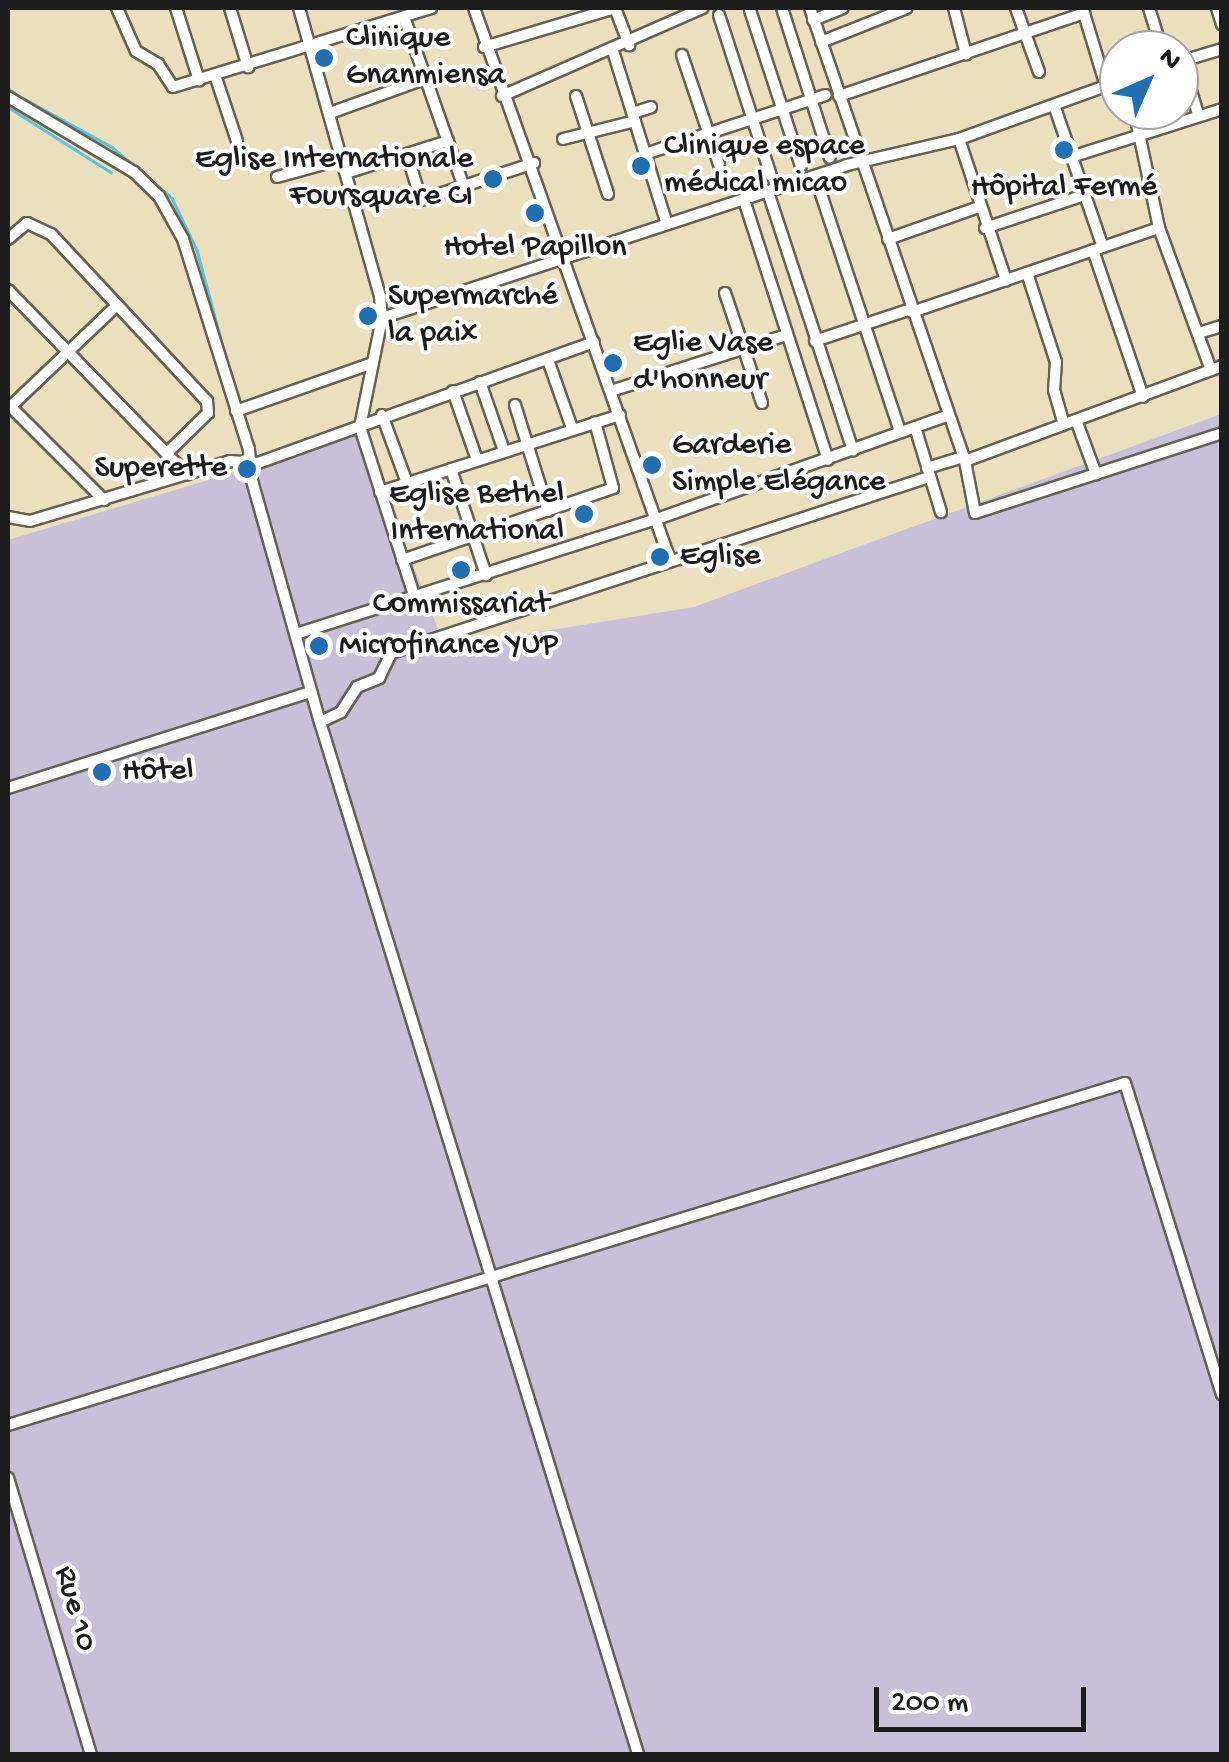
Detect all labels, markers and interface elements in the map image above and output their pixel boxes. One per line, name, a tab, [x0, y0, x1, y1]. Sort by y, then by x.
place label: Clinique Gnanmiensa	[346, 21, 505, 96]
north arrow	[1099, 30, 1199, 130]
text: N	[1151, 42, 1187, 78]
marker: Clinique Gnanmiensa	[311, 45, 337, 71]
place label: Clinique espace médical micao	[664, 129, 865, 204]
marker: Hôpital Fermé	[1051, 137, 1077, 163]
place label: Eglise Internationale Foursquare CI	[195, 142, 473, 217]
marker: Clinique espace médical micao	[628, 153, 654, 179]
marker: Eglise Internationale Foursquare CI	[482, 168, 504, 190]
place label: Hôpital Fermé	[971, 169, 1157, 207]
marker: Hotel Papillon	[524, 202, 546, 224]
place label: Hotel Papillon	[443, 229, 627, 267]
place label: Supermarché la paix	[388, 279, 558, 354]
marker: Supermarché la paix	[357, 305, 379, 327]
place label: Eglie Vase d'honneur	[633, 326, 773, 401]
marker: Eglie Vase d'honneur	[602, 352, 624, 374]
place label: Garderie Simple Elégance	[672, 428, 885, 503]
place label: Superette	[94, 450, 227, 488]
marker: Garderie Simple Elégance	[641, 454, 663, 476]
marker: Superette	[236, 458, 258, 480]
place label: Eglise Bethel International	[389, 477, 564, 552]
marker: Eglise Bethel International	[573, 503, 595, 525]
place label: Eglise	[680, 538, 760, 576]
marker: Eglise	[649, 546, 671, 568]
marker: Commissariat	[450, 559, 472, 581]
place label: Commissariat	[373, 586, 549, 624]
place label: Microfinance YUP	[339, 627, 558, 665]
marker: Microfinance YUP	[308, 635, 330, 657]
place label: Hôtel	[122, 753, 194, 791]
marker: Hôtel	[91, 761, 113, 783]
street label: Rue 10	[44, 1562, 104, 1656]
scale bar	[879, 1667, 1092, 1729]
text: 200 m	[891, 1687, 968, 1722]

